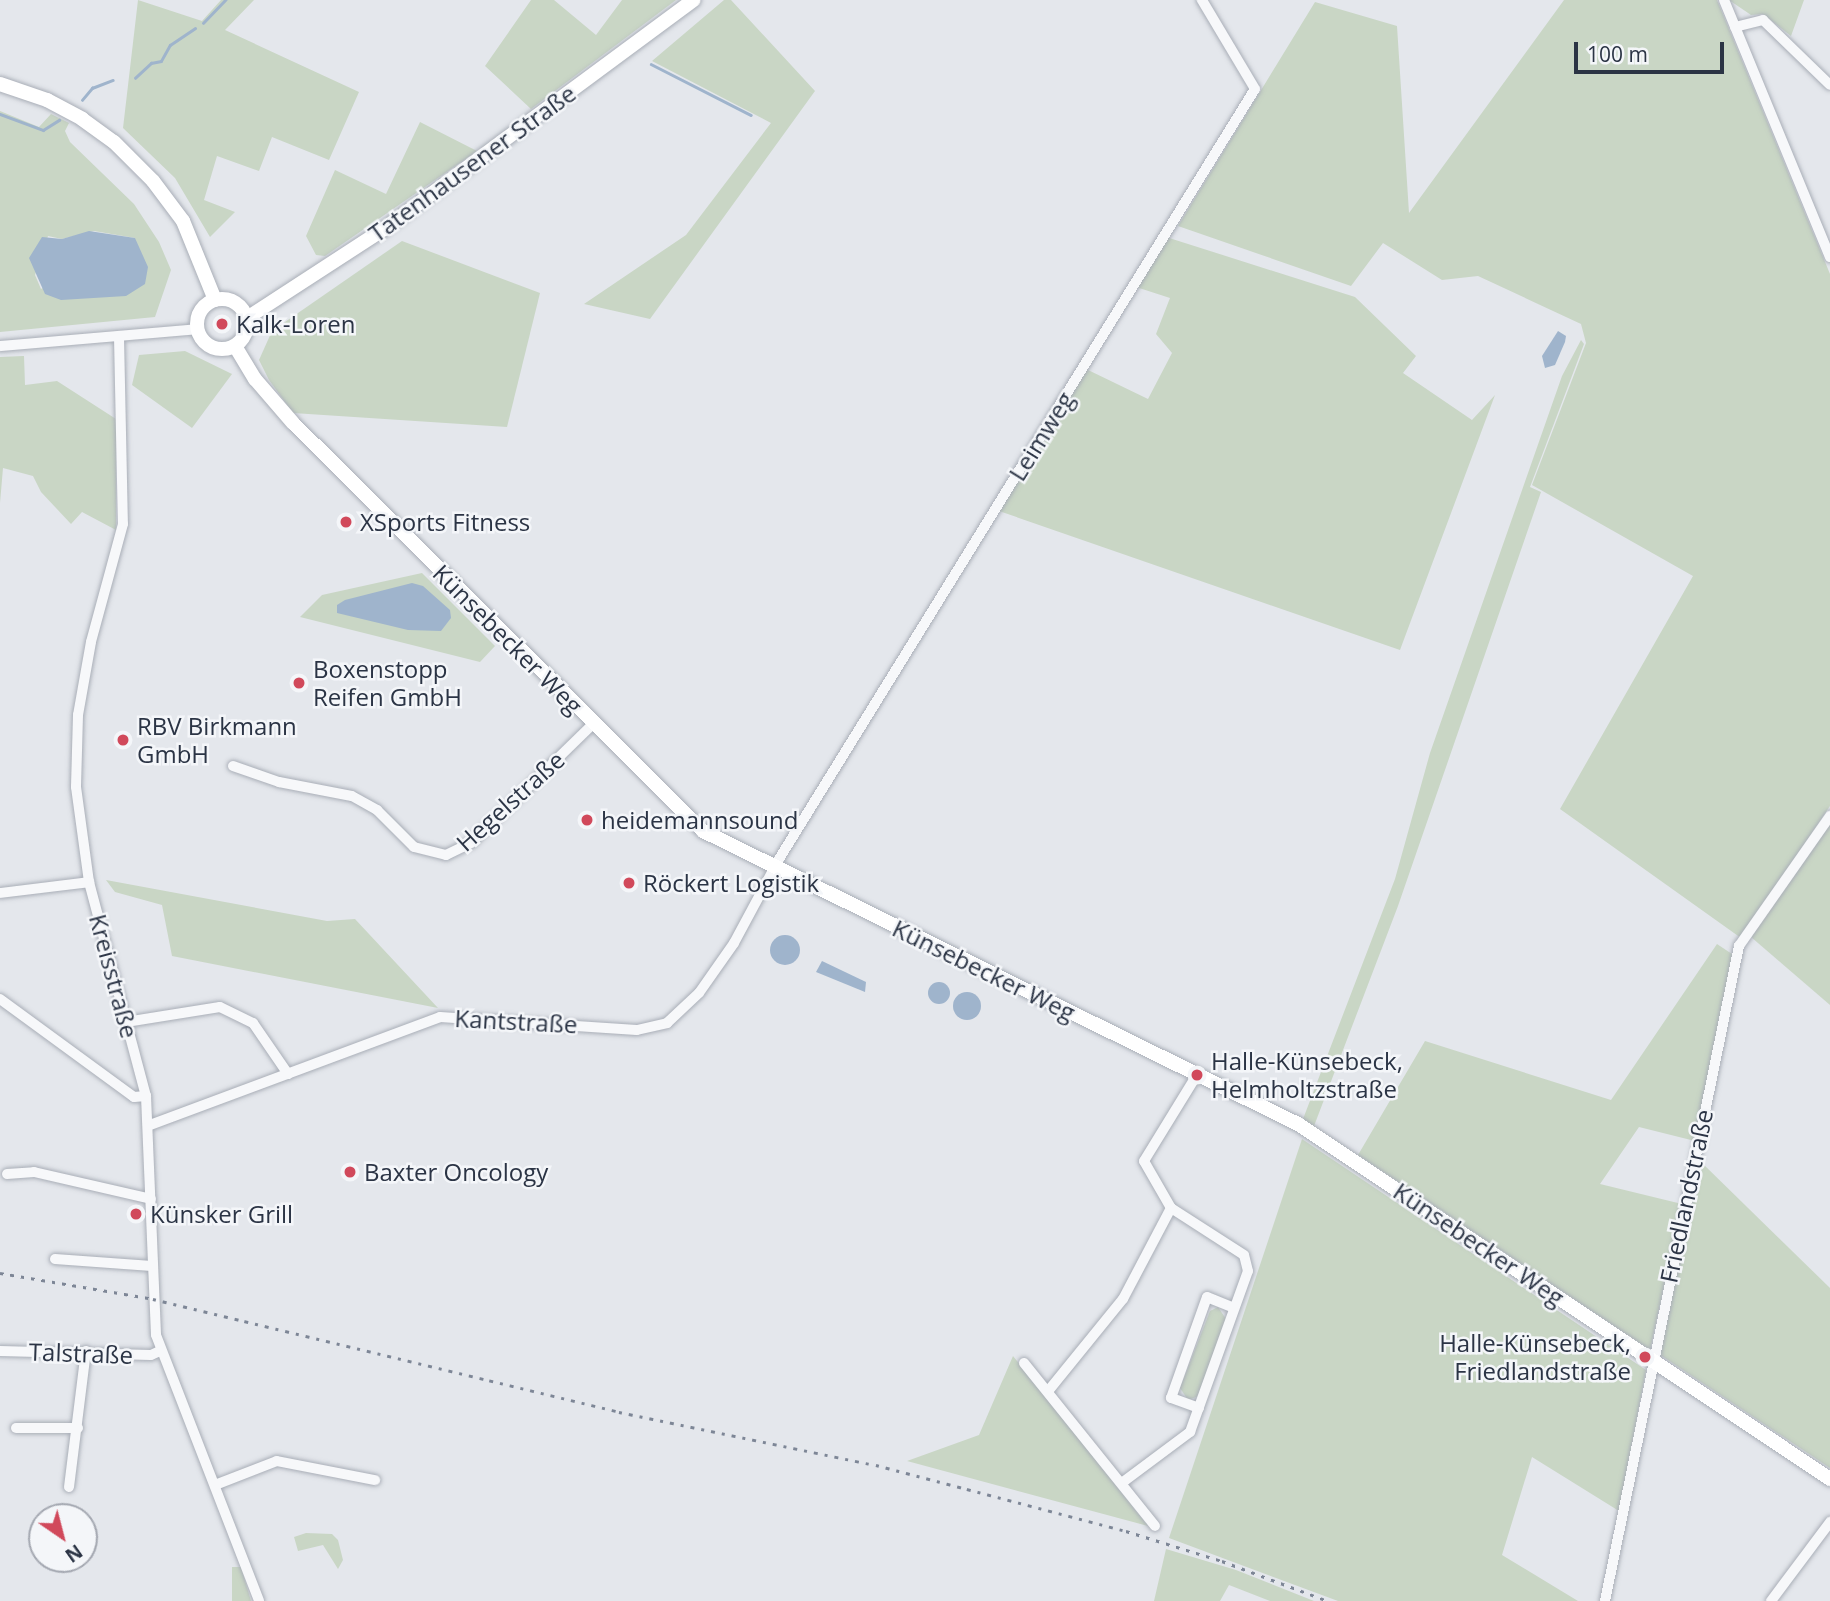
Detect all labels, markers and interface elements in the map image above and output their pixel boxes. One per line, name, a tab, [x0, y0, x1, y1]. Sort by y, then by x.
scale bar	[1578, 28, 1728, 72]
text: 100 m	[1587, 40, 1648, 68]
street label: Tatenhausener Straße	[363, 78, 581, 248]
place label: Kalk-Loren	[236, 310, 355, 338]
marker: Kalk-Loren	[214, 316, 230, 332]
street label: Leimweg	[1002, 386, 1080, 486]
place label: XSports Fitness	[360, 508, 530, 536]
marker: XSports Fitness	[338, 514, 354, 530]
street label: Künsebecker Weg	[427, 558, 589, 720]
place label: Boxenstopp Reifen GmbH	[313, 655, 462, 711]
marker: Boxenstopp Reifen GmbH	[291, 675, 307, 691]
place label: RBV Birkmann GmbH	[137, 712, 297, 768]
marker: RBV Birkmann GmbH	[115, 732, 131, 748]
street label: Hegelstraße	[450, 745, 570, 857]
place label: heidemannsound	[601, 806, 798, 834]
marker: heidemannsound	[579, 812, 595, 828]
place label: Röckert Logistik	[643, 869, 819, 897]
marker: Röckert Logistik	[621, 875, 637, 891]
street label: Kreisstraße	[84, 911, 144, 1041]
street label: Künsebecker Weg	[888, 913, 1080, 1027]
street label: Kantstraße	[454, 1003, 578, 1039]
place label: Halle-Künsebeck, Helmholtzstraße	[1211, 1047, 1403, 1103]
marker: Halle-Künsebeck, Helmholtzstraße	[1189, 1067, 1205, 1083]
street label: Friedlandstraße	[1654, 1107, 1718, 1285]
place label: Baxter Oncology	[364, 1158, 548, 1186]
marker: Baxter Oncology	[342, 1164, 358, 1180]
street label: Künsebecker Weg	[1388, 1176, 1570, 1312]
place label: Künsker Grill	[150, 1200, 293, 1228]
marker: Künsker Grill	[128, 1206, 144, 1222]
place label: Halle-Künsebeck, Friedlandstraße	[1439, 1329, 1631, 1385]
street label: Talstraße	[28, 1337, 134, 1369]
marker: Halle-Künsebeck, Friedlandstraße	[1637, 1349, 1653, 1365]
north arrow	[28, 1503, 98, 1573]
text: N	[60, 1538, 88, 1569]

